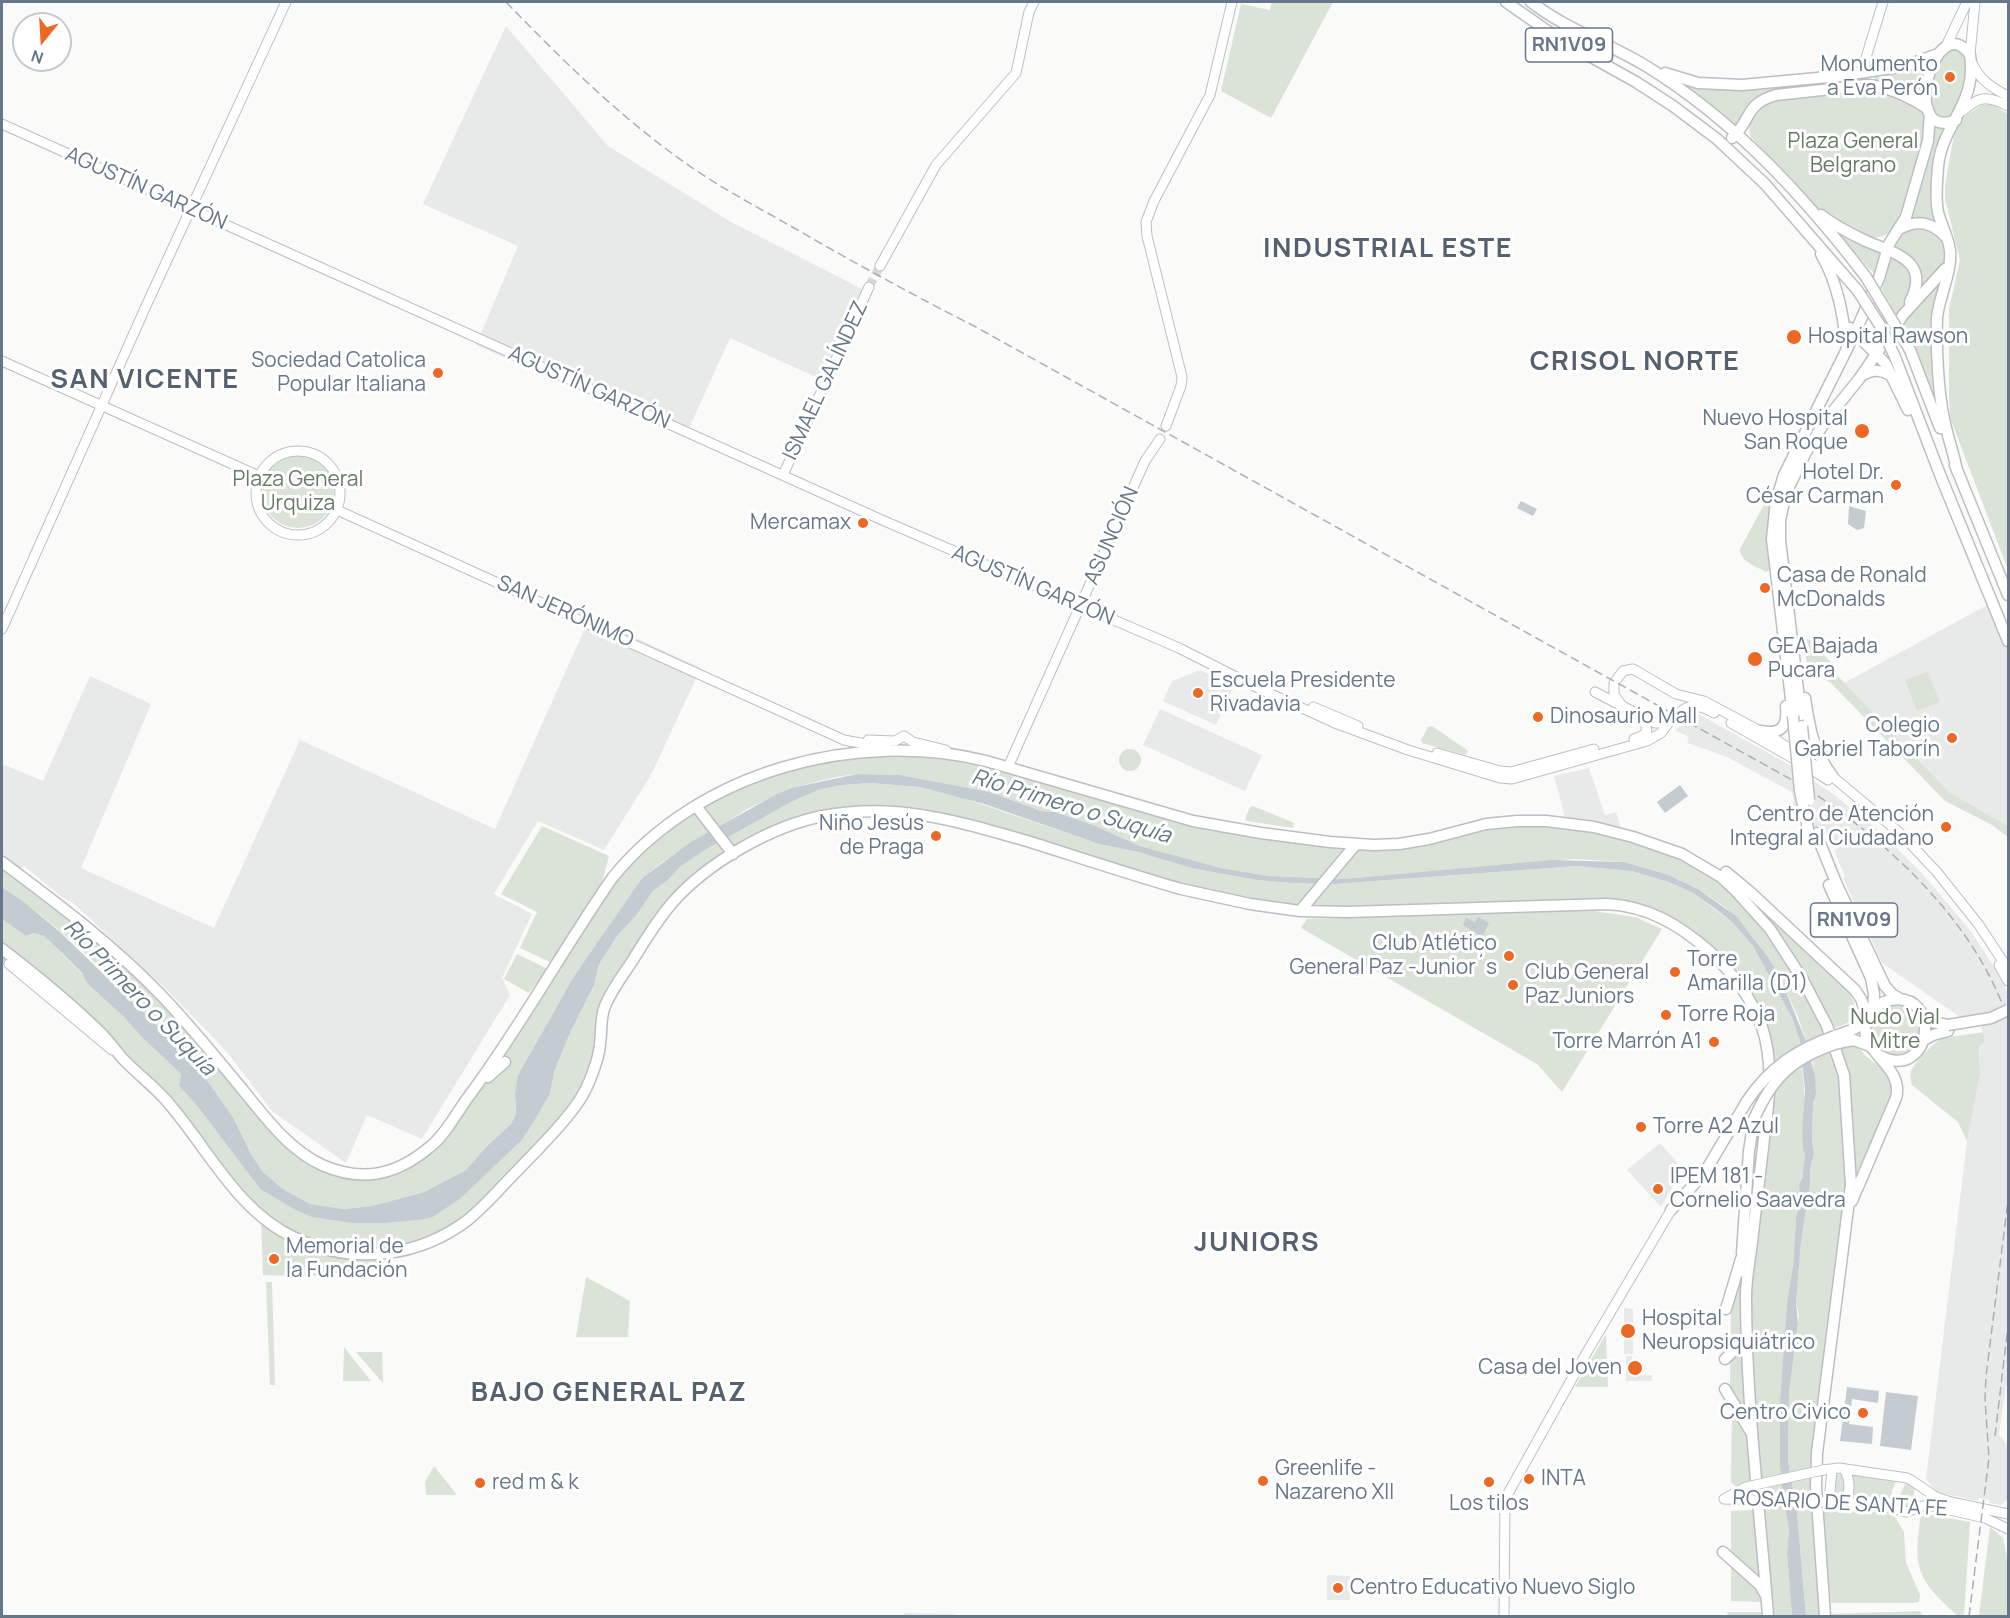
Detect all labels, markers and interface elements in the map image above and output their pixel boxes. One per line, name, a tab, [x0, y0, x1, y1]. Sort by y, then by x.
north arrow	[12, 12, 72, 72]
road number: RN1V09	[1526, 28, 1612, 62]
text: N	[28, 45, 46, 69]
place label: Monumento a Eva Perón	[1820, 52, 1938, 102]
marker: Monumento a Eva Perón	[1943, 70, 1957, 84]
park label: Plaza General Belgrano	[1788, 129, 1918, 179]
street label: AGUSTÍN GARZÓN	[61, 142, 231, 236]
district label: INDUSTRIAL ESTE	[1263, 233, 1513, 265]
street label: ISMAEL GALÍNDEZ	[778, 298, 874, 464]
place label: Hospital Rawson	[1808, 324, 1968, 350]
marker: Hospital Rawson	[1785, 328, 1803, 346]
street label: AGUSTÍN GARZÓN	[504, 341, 674, 435]
district label: CRISOL NORTE	[1530, 346, 1740, 378]
place label: Sociedad Catolica Popular Italiana	[251, 348, 426, 398]
district label: SAN VICENTE	[50, 364, 240, 396]
marker: Sociedad Catolica Popular Italiana	[431, 366, 445, 380]
place label: Nuevo Hospital San Roque	[1702, 406, 1848, 456]
marker: Nuevo Hospital San Roque	[1853, 422, 1871, 440]
place label: Hotel Dr. César Carman	[1746, 460, 1884, 510]
park label: Plaza General Urquiza	[233, 467, 363, 517]
marker: Hotel Dr. César Carman	[1889, 478, 1903, 492]
street label: ASUNCIÓN	[1079, 483, 1145, 589]
place label: Mercamax	[750, 510, 851, 536]
marker: Mercamax	[856, 516, 870, 530]
street label: AGUSTÍN GARZÓN	[948, 540, 1118, 632]
place label: Casa de Ronald McDonalds	[1777, 563, 1927, 613]
street label: SAN JERÓNIMO	[493, 571, 637, 653]
marker: Casa de Ronald McDonalds	[1758, 581, 1772, 595]
place label: GEA Bajada Pucara	[1768, 634, 1878, 684]
marker: GEA Bajada Pucara	[1746, 650, 1764, 668]
place label: Escuela Presidente Rivadavia	[1210, 668, 1396, 718]
marker: Escuela Presidente Rivadavia	[1191, 686, 1205, 700]
place label: Dinosaurio Mall	[1550, 704, 1697, 730]
marker: Dinosaurio Mall	[1531, 710, 1545, 724]
place label: Colegio Gabriel Taborín	[1795, 713, 1940, 763]
marker: Colegio Gabriel Taborín	[1945, 731, 1959, 745]
water label: Río Primero o Suquía	[968, 764, 1174, 850]
place label: Centro de Atención Integral al Ciudadano	[1730, 802, 1934, 852]
place label: Niño Jesús de Praga	[819, 811, 924, 861]
marker: Centro de Atención Integral al Ciudadano	[1939, 820, 1953, 834]
marker: Niño Jesús de Praga	[929, 829, 943, 843]
road number: RN1V09	[1810, 903, 1898, 937]
water label: Río Primero o Suquía	[58, 914, 220, 1082]
place label: Club Atlético General Paz -Junior´s	[1289, 931, 1497, 981]
place label: Torre Amarilla (D1)	[1687, 947, 1808, 997]
marker: Club Atlético General Paz -Junior´s	[1502, 949, 1516, 963]
place label: Club General Paz Juniors	[1525, 960, 1649, 1010]
marker: Torre Amarilla (D1)	[1668, 965, 1682, 979]
marker: Club General Paz Juniors	[1506, 978, 1520, 992]
place label: Torre Roja	[1678, 1002, 1775, 1028]
park label: Nudo Vial Mitre	[1850, 1005, 1940, 1055]
marker: Torre Roja	[1659, 1008, 1673, 1022]
place label: Torre Marrón A1	[1552, 1029, 1702, 1055]
marker: Torre Marrón A1	[1707, 1035, 1721, 1049]
place label: Torre A2 Azul	[1653, 1114, 1779, 1140]
marker: Torre A2 Azul	[1634, 1120, 1648, 1134]
place label: IPEM 181 - Cornelio Saavedra	[1670, 1164, 1846, 1214]
marker: IPEM 181 - Cornelio Saavedra	[1651, 1182, 1665, 1196]
district label: JUNIORS	[1194, 1227, 1320, 1259]
place label: Memorial de la Fundación	[286, 1234, 407, 1284]
marker: Memorial de la Fundación	[267, 1252, 281, 1266]
place label: Hospital Neuropsiquiátrico	[1642, 1306, 1815, 1356]
marker: Hospital Neuropsiquiátrico	[1619, 1322, 1637, 1340]
place label: Casa del Joven	[1478, 1355, 1622, 1381]
marker: Casa del Joven	[1626, 1359, 1644, 1377]
district label: BAJO GENERAL PAZ	[471, 1377, 747, 1409]
place label: Centro Civico	[1720, 1400, 1851, 1426]
marker: Centro Civico	[1856, 1406, 1870, 1420]
place label: Greenlife - Nazareno XII	[1275, 1456, 1394, 1506]
place label: INTA	[1541, 1466, 1586, 1492]
place label: red m & k	[492, 1470, 579, 1496]
marker: INTA	[1522, 1472, 1536, 1486]
marker: Greenlife - Nazareno XII	[1256, 1474, 1270, 1488]
marker: Los tilos	[1482, 1475, 1496, 1489]
marker: red m & k	[473, 1476, 487, 1490]
street label: ROSARIO DE SANTA FE	[1732, 1486, 1948, 1522]
place label: Los tilos	[1449, 1491, 1529, 1517]
place label: Centro Educativo Nuevo Siglo	[1350, 1575, 1635, 1601]
marker: Centro Educativo Nuevo Siglo	[1331, 1581, 1345, 1595]

